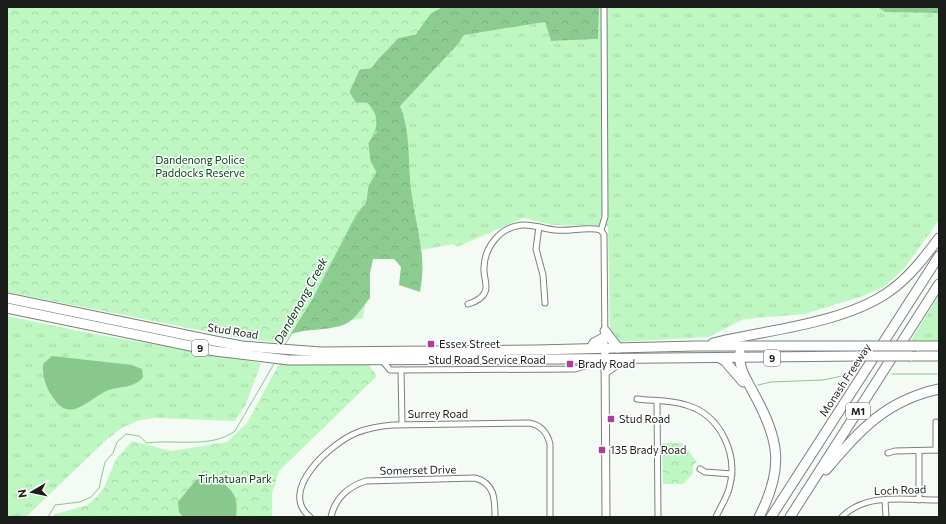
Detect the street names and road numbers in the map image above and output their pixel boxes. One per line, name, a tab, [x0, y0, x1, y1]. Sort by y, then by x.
street label: Stud Road	[207, 320, 259, 341]
road number: 9	[192, 340, 208, 356]
street label: Monash Freeway	[816, 341, 873, 419]
road number: 9	[764, 350, 780, 366]
street label: Stud Road Service Road	[428, 353, 546, 366]
road number: M1	[846, 403, 870, 419]
street label: Surrey Road	[408, 407, 468, 420]
street label: Somerset Drive	[380, 462, 457, 477]
street label: Loch Road	[874, 482, 926, 497]

